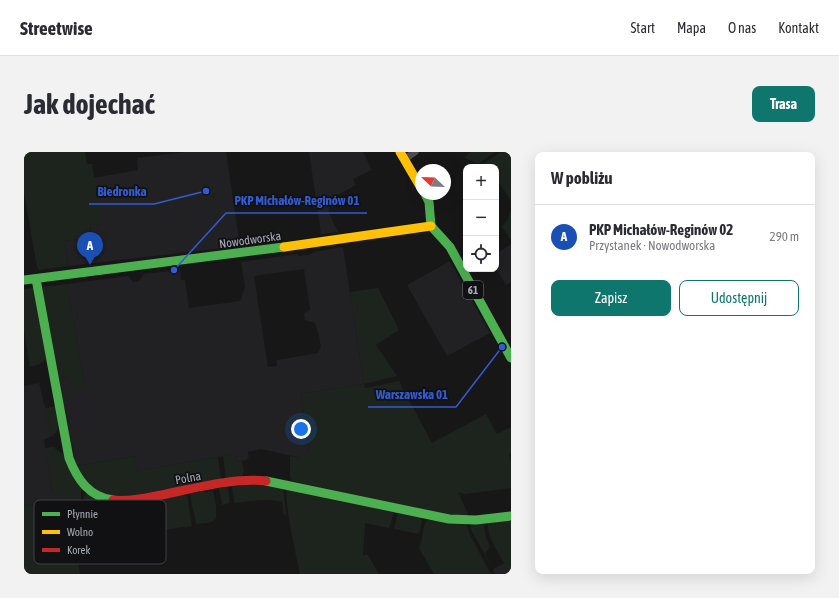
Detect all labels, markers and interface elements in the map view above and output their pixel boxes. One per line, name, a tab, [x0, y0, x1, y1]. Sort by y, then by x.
text: Streetwise	[20, 17, 93, 39]
text: Start	[630, 20, 655, 36]
text: Mapa	[677, 20, 706, 36]
text: O nas	[728, 20, 756, 36]
text: Kontakt	[778, 20, 819, 36]
button: Trasa	[752, 86, 815, 122]
text: Jak dojechać	[24, 88, 155, 120]
north arrow	[415, 164, 451, 200]
map controls	[463, 164, 499, 272]
button: +	[463, 164, 499, 200]
text: W pobliżu	[551, 168, 613, 188]
callout: Biedronka	[89, 179, 154, 204]
text: Biedronka	[97, 184, 147, 199]
callout: PKP Michałów-Reginów 01	[226, 188, 367, 213]
text: PKP Michałów-Reginów 01	[234, 193, 360, 208]
button: −	[463, 200, 499, 236]
text: PKP Michałów-Reginów 02	[589, 221, 733, 238]
street label: Nowodworska	[218, 229, 282, 251]
text: A	[561, 229, 567, 244]
text: 290 m	[770, 229, 799, 244]
pin: A	[77, 232, 103, 265]
button: locate	[463, 236, 499, 272]
text: Przystanek · Nowodworska	[589, 238, 715, 253]
button: Zapisz	[551, 280, 671, 316]
button: Udostępnij	[679, 280, 799, 316]
road number: 61	[463, 281, 483, 299]
callout: Warszawska 01	[368, 382, 456, 407]
text: Warszawska 01	[375, 387, 448, 402]
your location	[291, 419, 311, 439]
street label: Polna	[174, 469, 202, 487]
legend	[34, 500, 166, 564]
text: Płynnie	[67, 508, 98, 520]
text: Wolno	[67, 526, 93, 538]
text: Korek	[67, 544, 91, 556]

